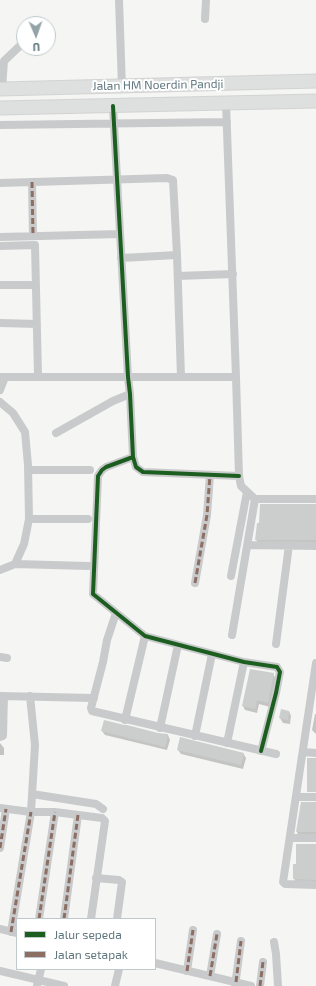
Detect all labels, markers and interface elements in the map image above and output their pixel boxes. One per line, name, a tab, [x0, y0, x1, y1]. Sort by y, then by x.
north arrow	[16, 16, 56, 56]
text: U	[32, 41, 40, 54]
street label: Jalan HM Noerdin Pandji	[92, 77, 224, 93]
legend	[16, 918, 156, 970]
text: Jalur sepeda	[54, 927, 122, 941]
text: Jalan setapak	[54, 947, 128, 961]

